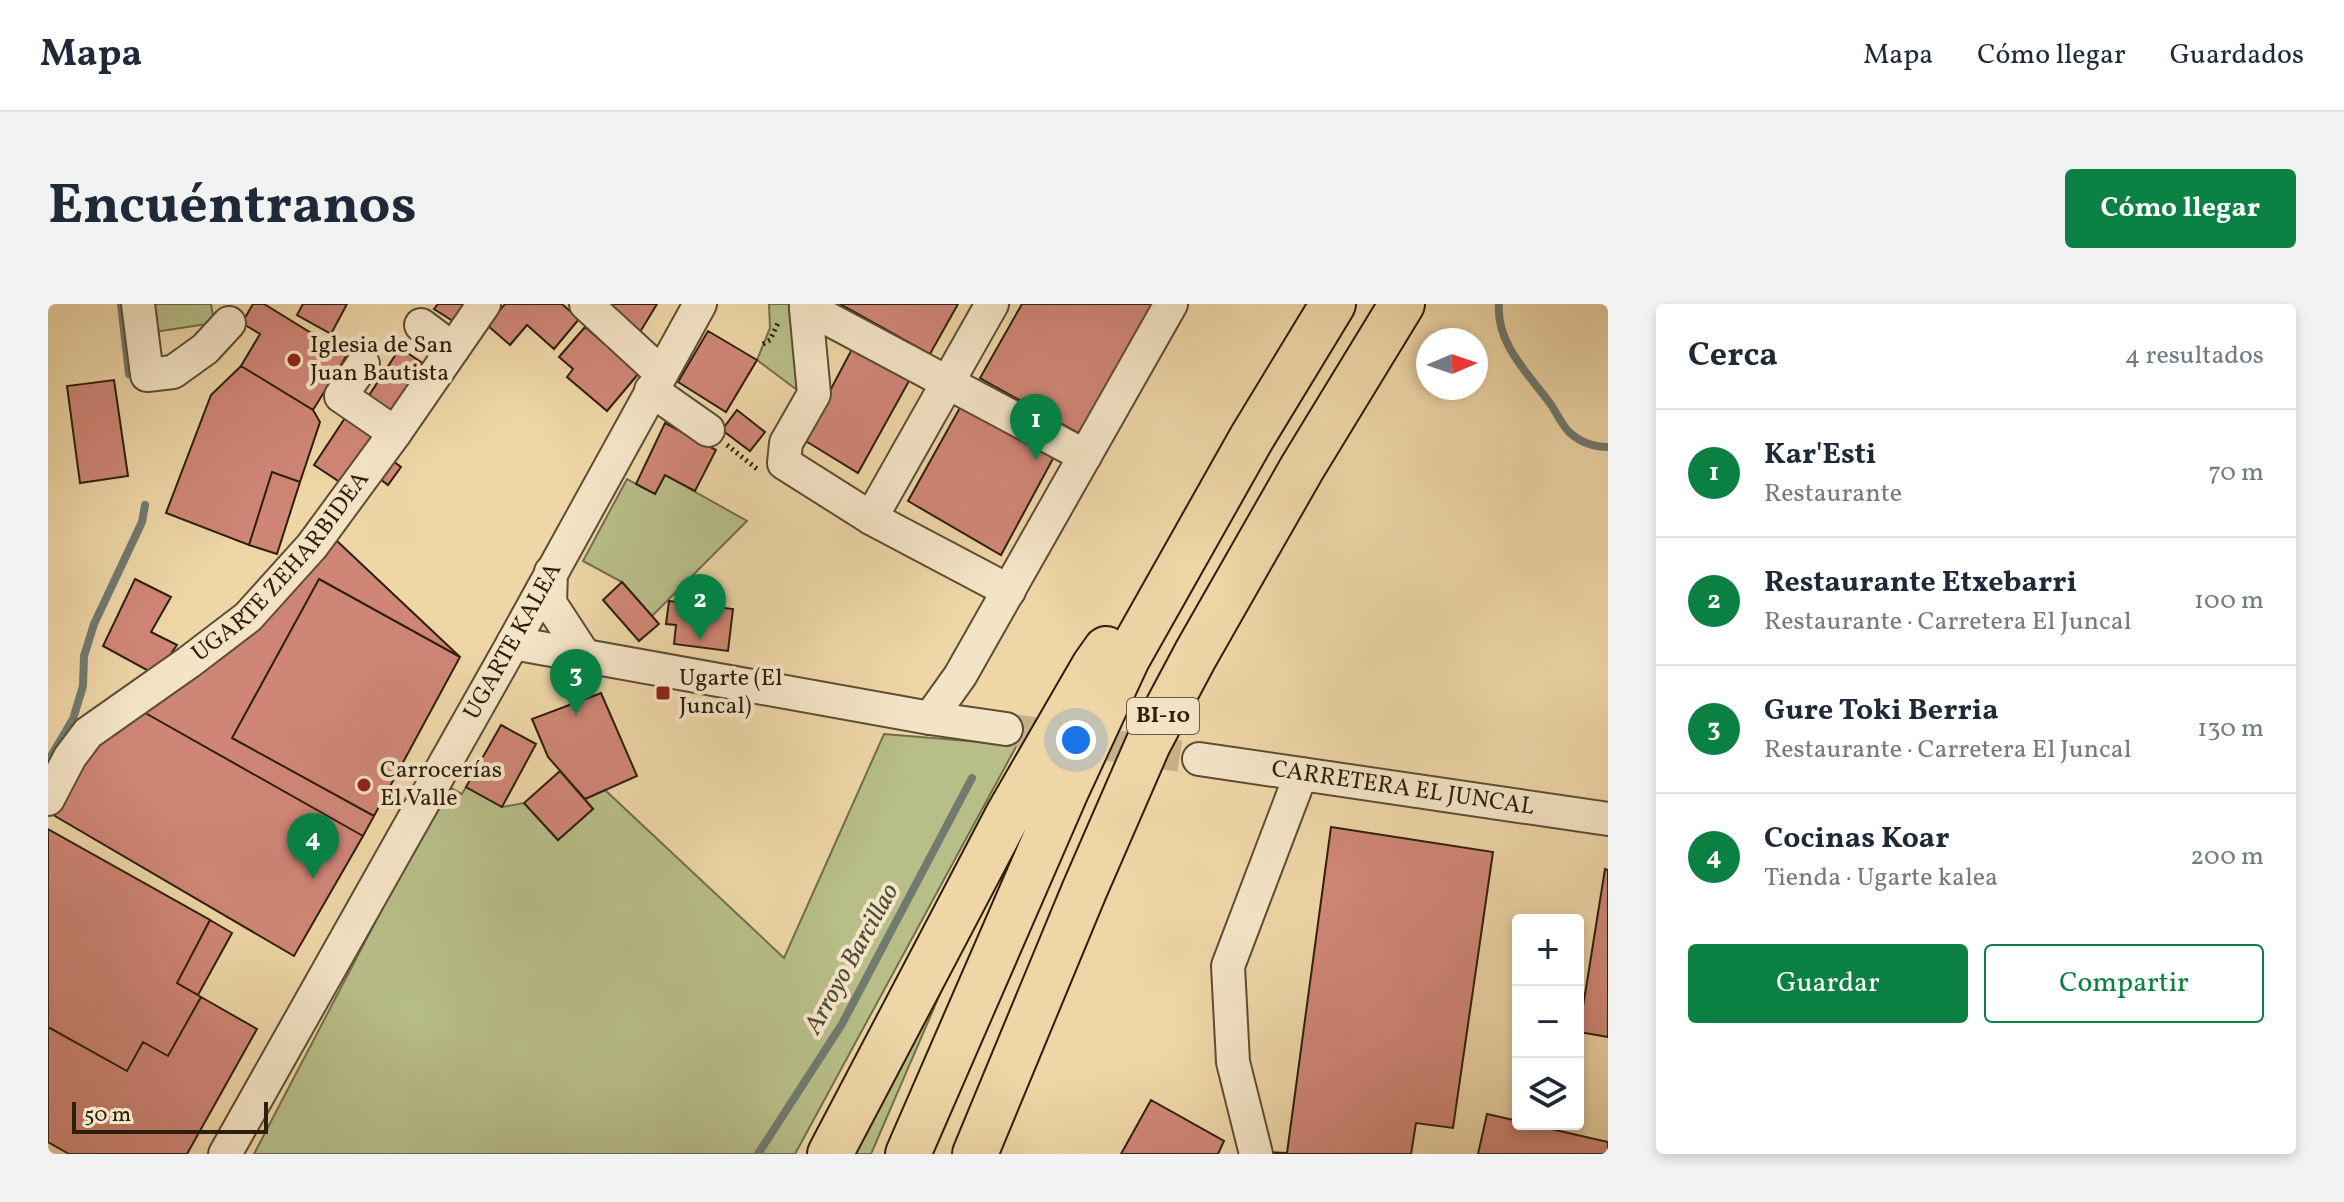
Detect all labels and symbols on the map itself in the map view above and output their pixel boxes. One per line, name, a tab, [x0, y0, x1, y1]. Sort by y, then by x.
north arrow	[1416, 328, 1488, 400]
place label: Iglesia de San Juan Bautista	[310, 329, 453, 391]
marker: Iglesia de San Juan Bautista	[285, 351, 303, 369]
pin: 1	[1010, 394, 1062, 460]
street label: UGARTE ZEHARBIDEA	[185, 464, 378, 671]
street label: UGARTE KALEA	[456, 557, 571, 726]
pin: 2	[674, 574, 726, 640]
pin: 3	[550, 649, 602, 715]
place label: Ugarte (El Juncal)	[679, 662, 782, 724]
marker: Ugarte (El Juncal)	[654, 684, 672, 702]
road number: BI-10	[1127, 698, 1199, 734]
your location	[1056, 720, 1096, 760]
street label: CARRETERA EL JUNCAL	[1269, 753, 1536, 825]
place label: Carrocerías El Valle	[380, 754, 502, 816]
marker: Carrocerías El Valle	[355, 776, 373, 794]
pin: 4	[287, 813, 339, 879]
water label: Arroyo Barcillao	[795, 877, 908, 1042]
scale bar	[72, 1098, 268, 1134]

